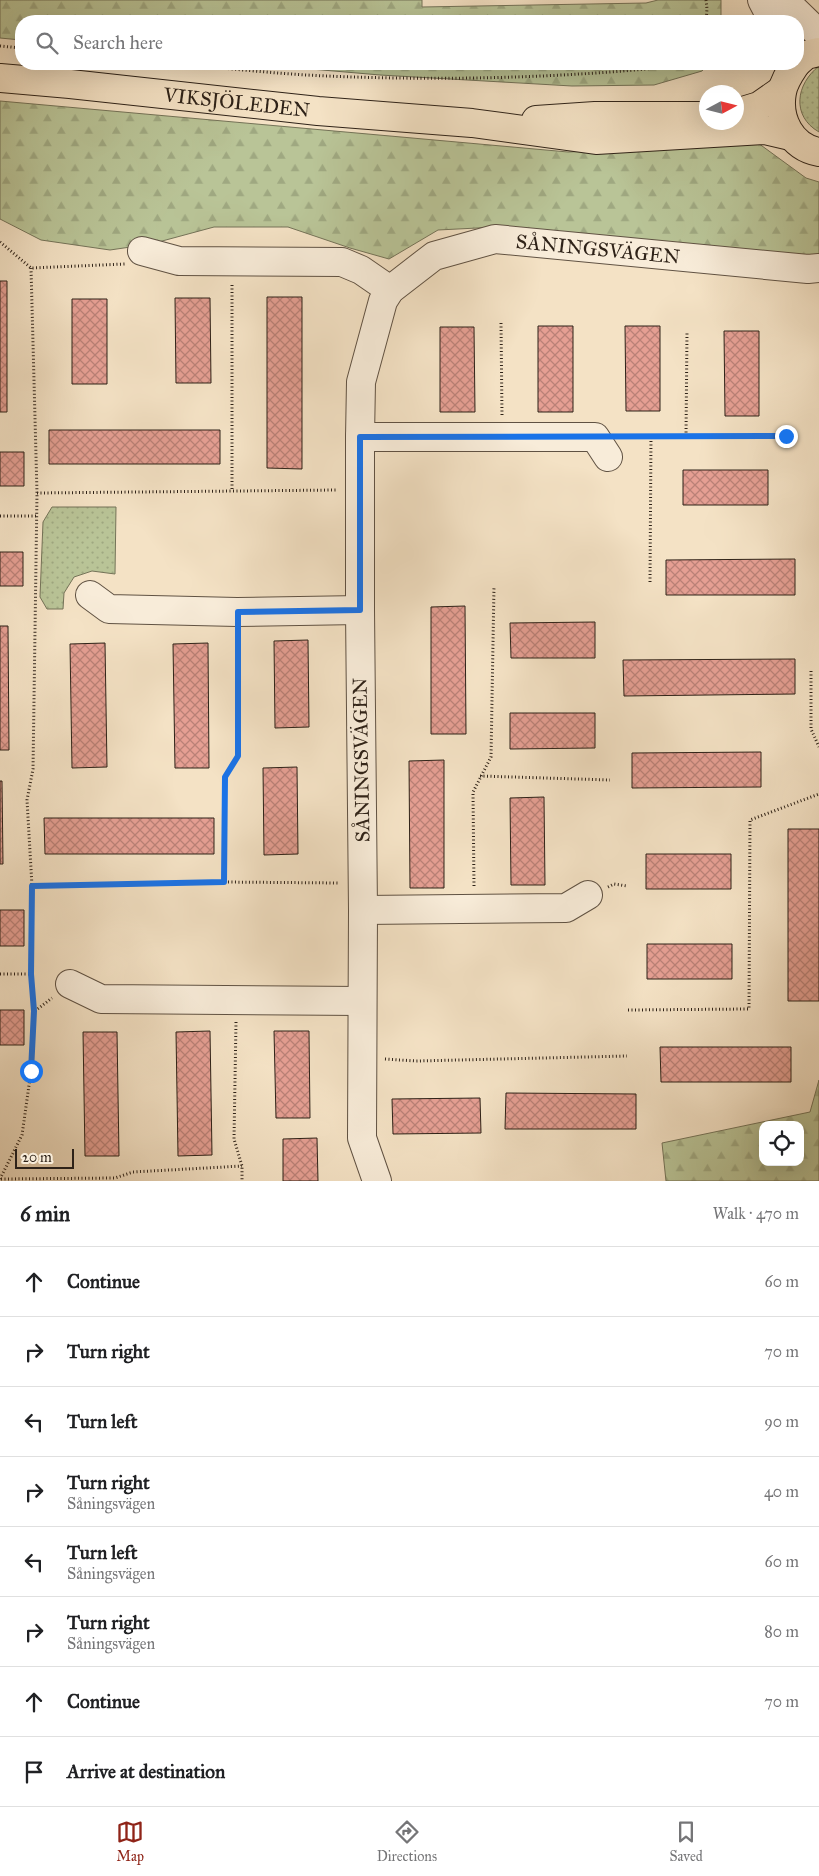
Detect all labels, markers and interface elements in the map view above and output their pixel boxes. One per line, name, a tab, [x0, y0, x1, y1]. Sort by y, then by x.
search box	[15, 15, 804, 70]
icon: search	[33, 29, 61, 57]
text: Search here	[73, 31, 163, 54]
street label: VIKSJÖLEDEN	[161, 82, 311, 122]
north arrow	[699, 85, 744, 130]
street label: SÅNINGSVÄGEN	[515, 229, 681, 269]
route end	[775, 425, 798, 448]
street label: SÅNINGSVÄGEN	[348, 677, 374, 843]
route start	[20, 1060, 43, 1083]
map controls	[759, 1121, 804, 1166]
button: locate	[759, 1121, 804, 1166]
scale bar	[15, 1146, 74, 1169]
text: 20 m	[22, 1149, 52, 1166]
text: 6 min	[20, 1201, 70, 1227]
text: Walk · 470 m	[713, 1204, 799, 1223]
icon: ahead	[20, 1268, 48, 1296]
text: Continue	[67, 1270, 140, 1293]
text: 60 m	[765, 1272, 799, 1291]
icon: right	[20, 1338, 48, 1366]
text: Turn right	[67, 1340, 150, 1363]
text: 70 m	[764, 1342, 799, 1361]
icon: left	[20, 1408, 48, 1436]
text: Turn left	[67, 1410, 137, 1433]
text: 90 m	[764, 1412, 799, 1431]
text: Turn right	[67, 1471, 150, 1494]
icon: right	[20, 1478, 48, 1506]
text: 40 m	[764, 1482, 799, 1501]
text: Såningsvägen	[67, 1494, 155, 1513]
text: Turn left	[67, 1541, 137, 1564]
icon: left	[20, 1548, 48, 1576]
text: 60 m	[765, 1552, 799, 1571]
text: Såningsvägen	[67, 1564, 155, 1583]
text: Turn right	[67, 1611, 150, 1634]
icon: right	[20, 1618, 48, 1646]
text: 80 m	[764, 1622, 799, 1641]
text: Såningsvägen	[67, 1634, 155, 1653]
icon: ahead	[20, 1688, 48, 1716]
text: Continue	[67, 1690, 140, 1713]
text: 70 m	[764, 1692, 799, 1711]
icon: arrive	[20, 1758, 48, 1786]
text: Arrive at destination	[67, 1760, 225, 1783]
tab: Map	[116, 1818, 144, 1865]
tab: Directions	[377, 1818, 437, 1865]
tab: Saved	[670, 1818, 703, 1865]

